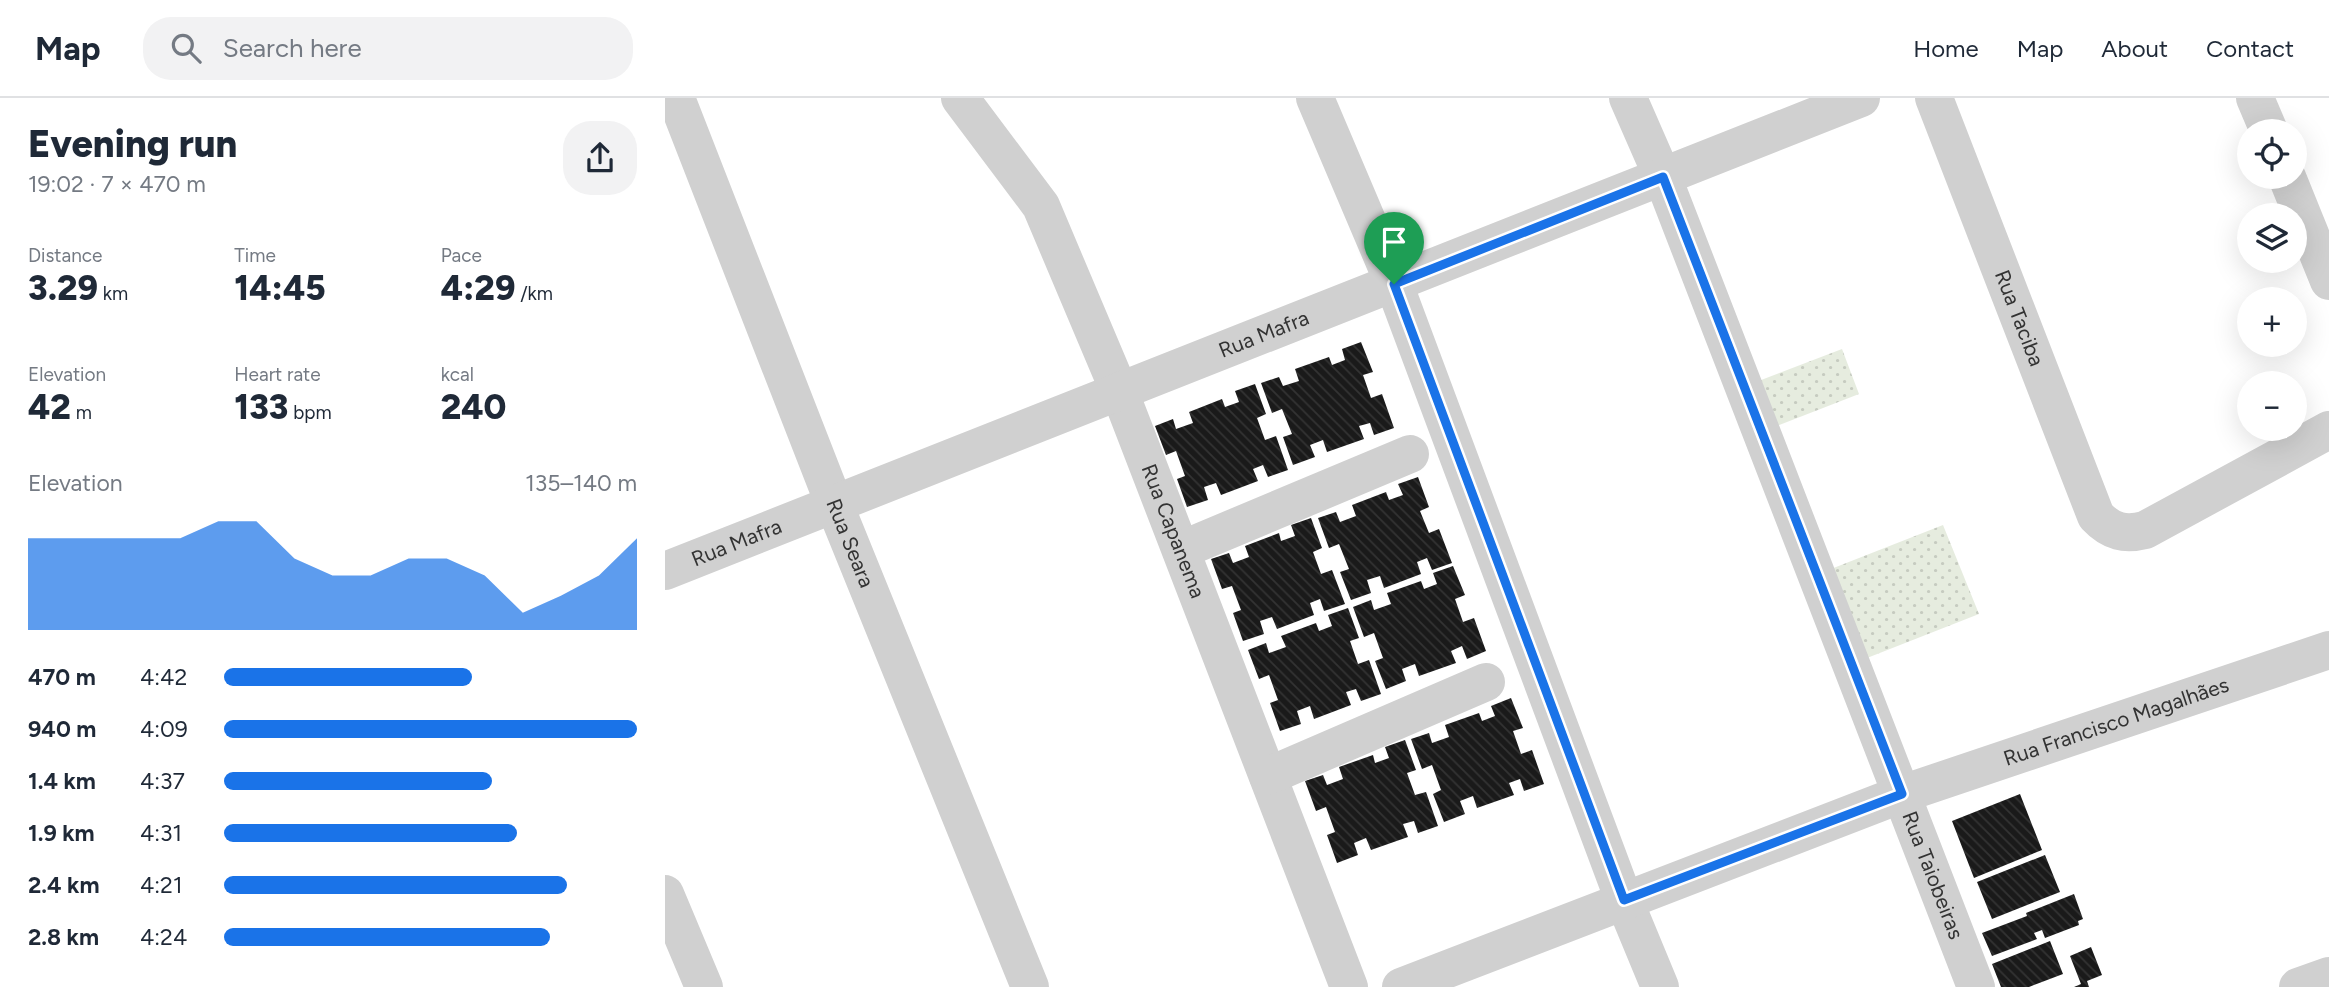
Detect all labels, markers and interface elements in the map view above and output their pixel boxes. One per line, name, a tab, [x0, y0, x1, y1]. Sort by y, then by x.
search box	[143, 17, 633, 80]
text: Map	[35, 29, 101, 68]
icon: search	[167, 29, 205, 67]
text: Search here	[223, 32, 362, 64]
text: Home	[1913, 34, 1979, 63]
text: Map	[2017, 34, 2063, 63]
text: About	[2101, 34, 2168, 63]
text: Contact	[2206, 34, 2294, 63]
map controls	[2237, 119, 2307, 441]
button: locate	[2237, 119, 2307, 189]
text: Evening run	[28, 121, 237, 167]
button: share	[563, 121, 637, 195]
text: 19:02 · 7 × 470 m	[28, 170, 206, 198]
button: layers	[2237, 203, 2307, 273]
pin	[1364, 212, 1424, 284]
icon: arrive	[1375, 223, 1413, 261]
text: Distance	[28, 244, 102, 267]
text: Time	[234, 244, 276, 267]
text: Pace	[441, 244, 482, 267]
street label: Rua Taciba	[1990, 266, 2050, 370]
text: 3.29	[28, 267, 98, 309]
text: 14:45	[234, 267, 326, 309]
text: 4:29	[441, 267, 515, 309]
text: km	[98, 282, 128, 305]
text: /km	[515, 282, 553, 305]
button: +	[2237, 287, 2307, 357]
street label: Rua Mafra	[1215, 305, 1312, 363]
text: Elevation	[28, 363, 106, 386]
text: Heart rate	[234, 363, 321, 386]
text: kcal	[441, 363, 474, 386]
button: −	[2237, 371, 2307, 441]
text: 42	[28, 386, 71, 428]
text: 133	[234, 386, 289, 428]
text: 240	[441, 386, 506, 428]
text: m	[71, 401, 92, 424]
text: bpm	[289, 401, 332, 424]
street label: Rua Capanema	[1137, 460, 1211, 601]
text: Elevation	[28, 469, 123, 497]
text: 135–140 m	[525, 469, 637, 497]
street label: Rua Seara	[821, 495, 880, 591]
street label: Rua Mafra	[688, 513, 785, 571]
text: 470 m	[28, 663, 96, 691]
text: 4:42	[140, 663, 187, 691]
street label: Rua Francisco Magalhães	[2000, 672, 2232, 771]
text: 940 m	[28, 715, 96, 743]
text: 4:09	[140, 715, 188, 743]
text: 1.4 km	[28, 767, 96, 795]
text: 4:37	[140, 767, 185, 795]
street label: Rua Taiobeiras	[1897, 808, 1969, 943]
text: 1.9 km	[28, 819, 95, 847]
text: 4:31	[140, 819, 182, 847]
text: 2.4 km	[28, 871, 99, 899]
text: 4:21	[140, 871, 182, 899]
text: 2.8 km	[28, 923, 99, 951]
text: 4:24	[140, 923, 187, 951]

